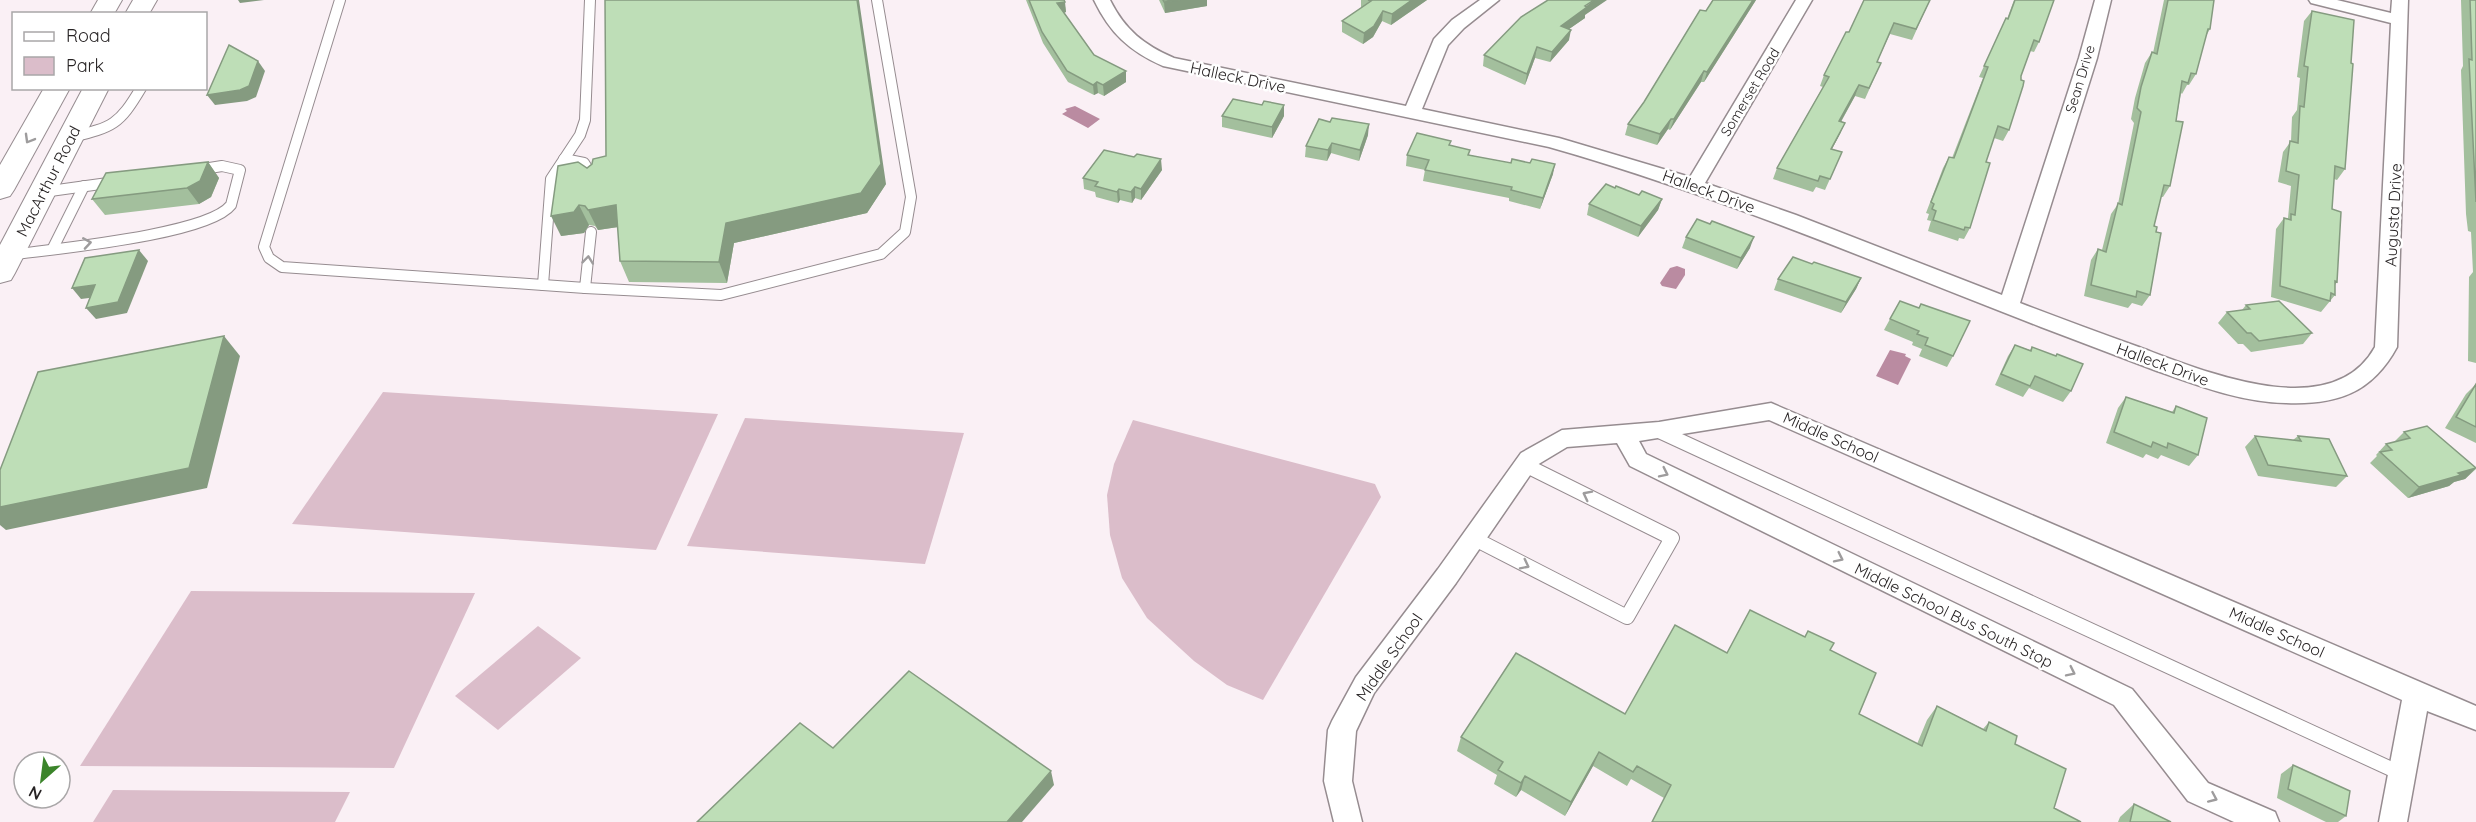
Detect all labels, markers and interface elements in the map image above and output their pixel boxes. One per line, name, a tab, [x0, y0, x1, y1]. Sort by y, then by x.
legend	[12, 12, 207, 90]
text: Road	[66, 24, 111, 47]
street label: Sean Drive	[2061, 43, 2099, 115]
street label: Somerset Road	[1716, 44, 1784, 140]
text: Park	[66, 54, 104, 77]
street label: Halleck Drive	[1188, 57, 1288, 97]
street label: MacArthur Road	[11, 122, 85, 240]
one-way arrow	[24, 133, 36, 143]
street label: Augusta Drive	[2380, 163, 2406, 267]
street label: Halleck Drive	[1660, 165, 1758, 217]
one-way arrow	[83, 237, 92, 249]
one-way arrow	[581, 255, 594, 264]
street label: Halleck Drive	[2114, 338, 2212, 390]
street label: Middle School	[1780, 407, 1882, 467]
one-way arrow	[1658, 465, 1669, 477]
one-way arrow	[1582, 491, 1593, 502]
one-way arrow	[1833, 551, 1844, 563]
one-way arrow	[1519, 558, 1530, 569]
street label: Middle School Bus South Stop	[1851, 558, 2057, 672]
street label: Middle School	[2226, 602, 2328, 662]
street label: Middle School	[1351, 609, 1427, 705]
one-way arrow	[2065, 664, 2076, 676]
north arrow	[12, 750, 72, 810]
text: N	[25, 782, 45, 805]
one-way arrow	[2207, 791, 2218, 803]

